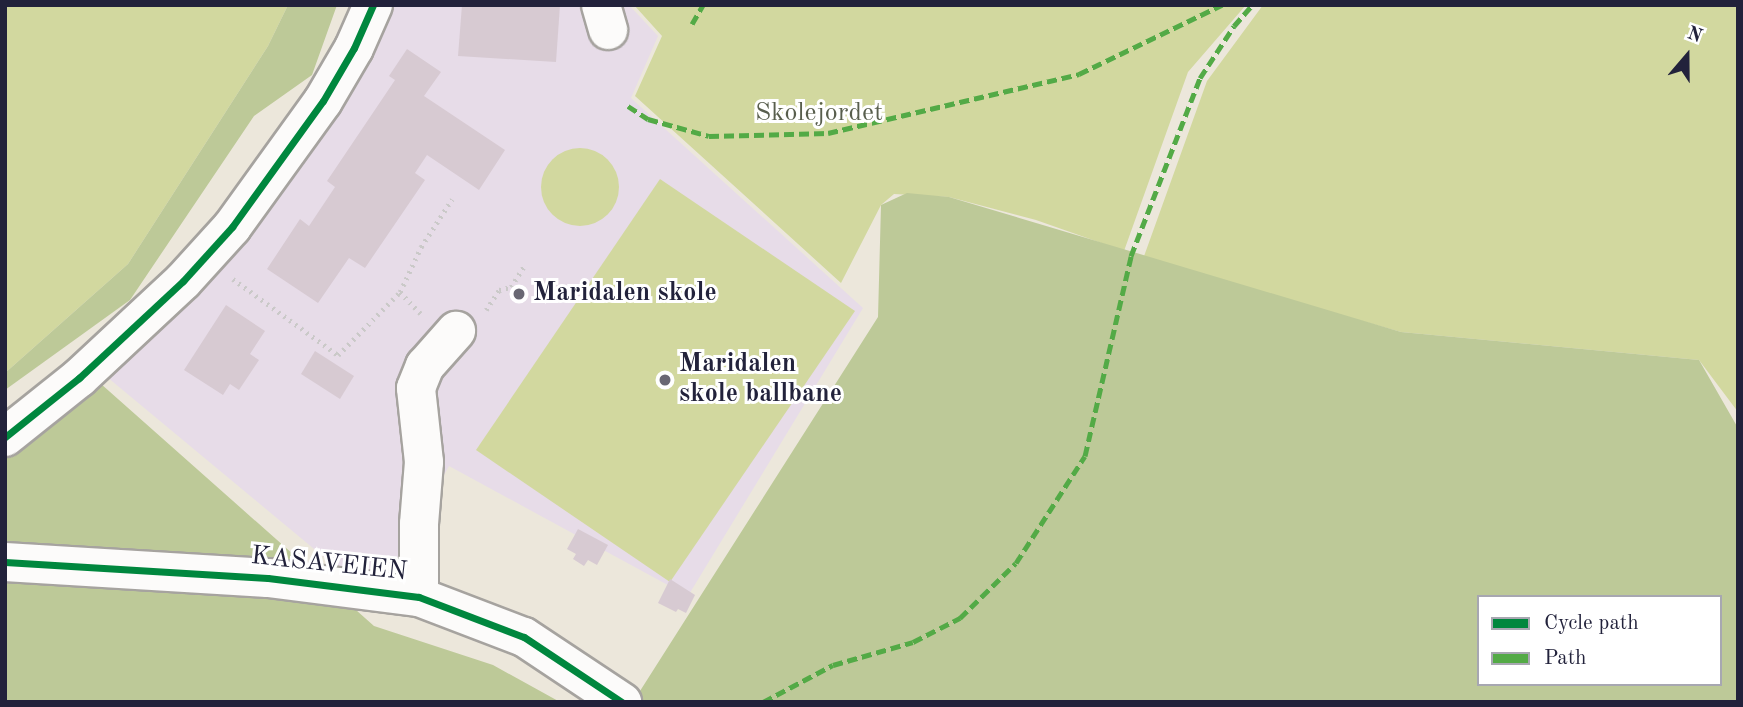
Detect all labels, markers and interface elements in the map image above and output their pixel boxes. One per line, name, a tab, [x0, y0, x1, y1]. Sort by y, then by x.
north arrow	[1652, 21, 1722, 91]
text: N	[1684, 24, 1704, 47]
park label: Skolejordet	[755, 98, 883, 130]
place label: Maridalen skole	[533, 278, 717, 310]
marker: Maridalen skole	[511, 286, 527, 302]
place label: Maridalen skole ballbane	[679, 349, 842, 410]
marker: Maridalen skole ballbane	[657, 372, 673, 388]
street label: KASAVEIEN	[249, 541, 409, 589]
legend	[1477, 595, 1722, 686]
text: Cycle path	[1544, 613, 1639, 634]
text: Path	[1544, 648, 1587, 669]

